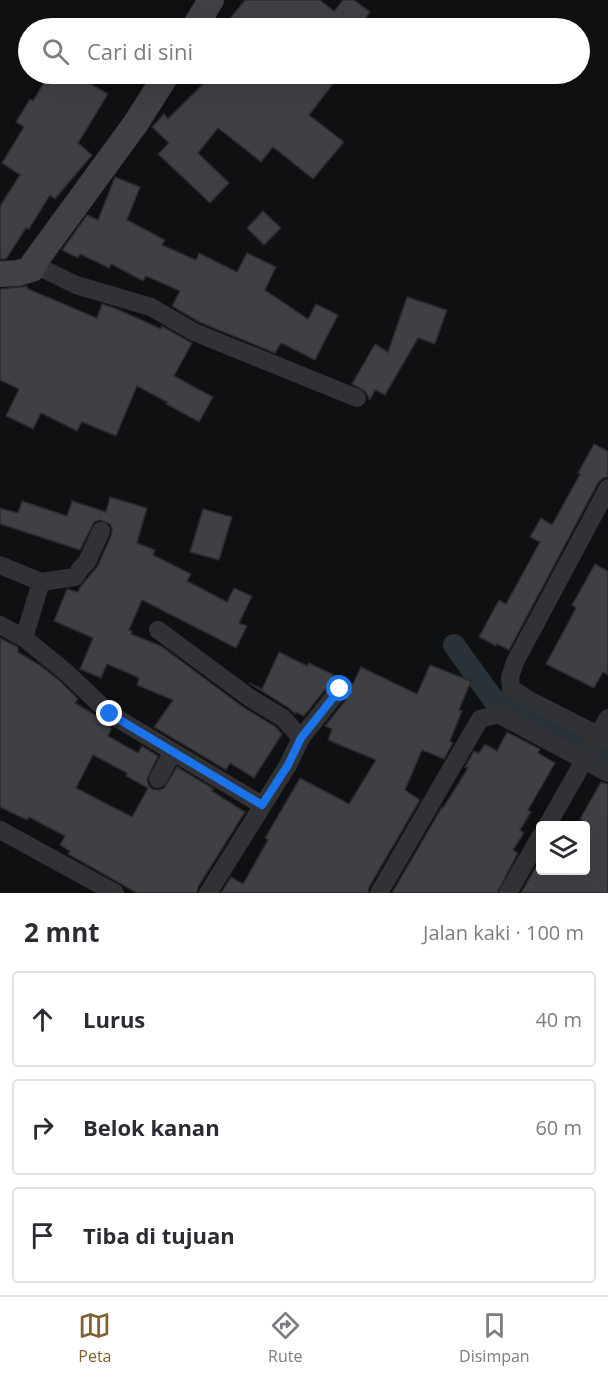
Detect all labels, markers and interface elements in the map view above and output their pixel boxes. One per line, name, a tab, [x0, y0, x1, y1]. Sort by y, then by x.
search box	[18, 18, 590, 84]
icon: search	[39, 35, 72, 68]
text: Cari di sini	[87, 36, 193, 66]
route start	[326, 675, 352, 701]
route end	[96, 700, 122, 726]
map controls	[536, 821, 590, 875]
button: layers	[536, 821, 590, 875]
text: 2 mnt	[24, 914, 100, 950]
text: Jalan kaki · 100 m	[423, 919, 584, 946]
icon: ahead	[26, 1003, 59, 1036]
text: Lurus	[83, 1004, 145, 1034]
text: 40 m	[535, 1006, 582, 1033]
icon: right	[26, 1111, 59, 1144]
text: Belok kanan	[83, 1112, 220, 1142]
text: 60 m	[535, 1114, 582, 1141]
icon: arrive	[26, 1219, 59, 1252]
text: Tiba di tujuan	[83, 1220, 235, 1250]
tab: Peta	[78, 1309, 112, 1367]
tab: Rute	[268, 1309, 302, 1367]
tab: Disimpan	[459, 1309, 530, 1367]

